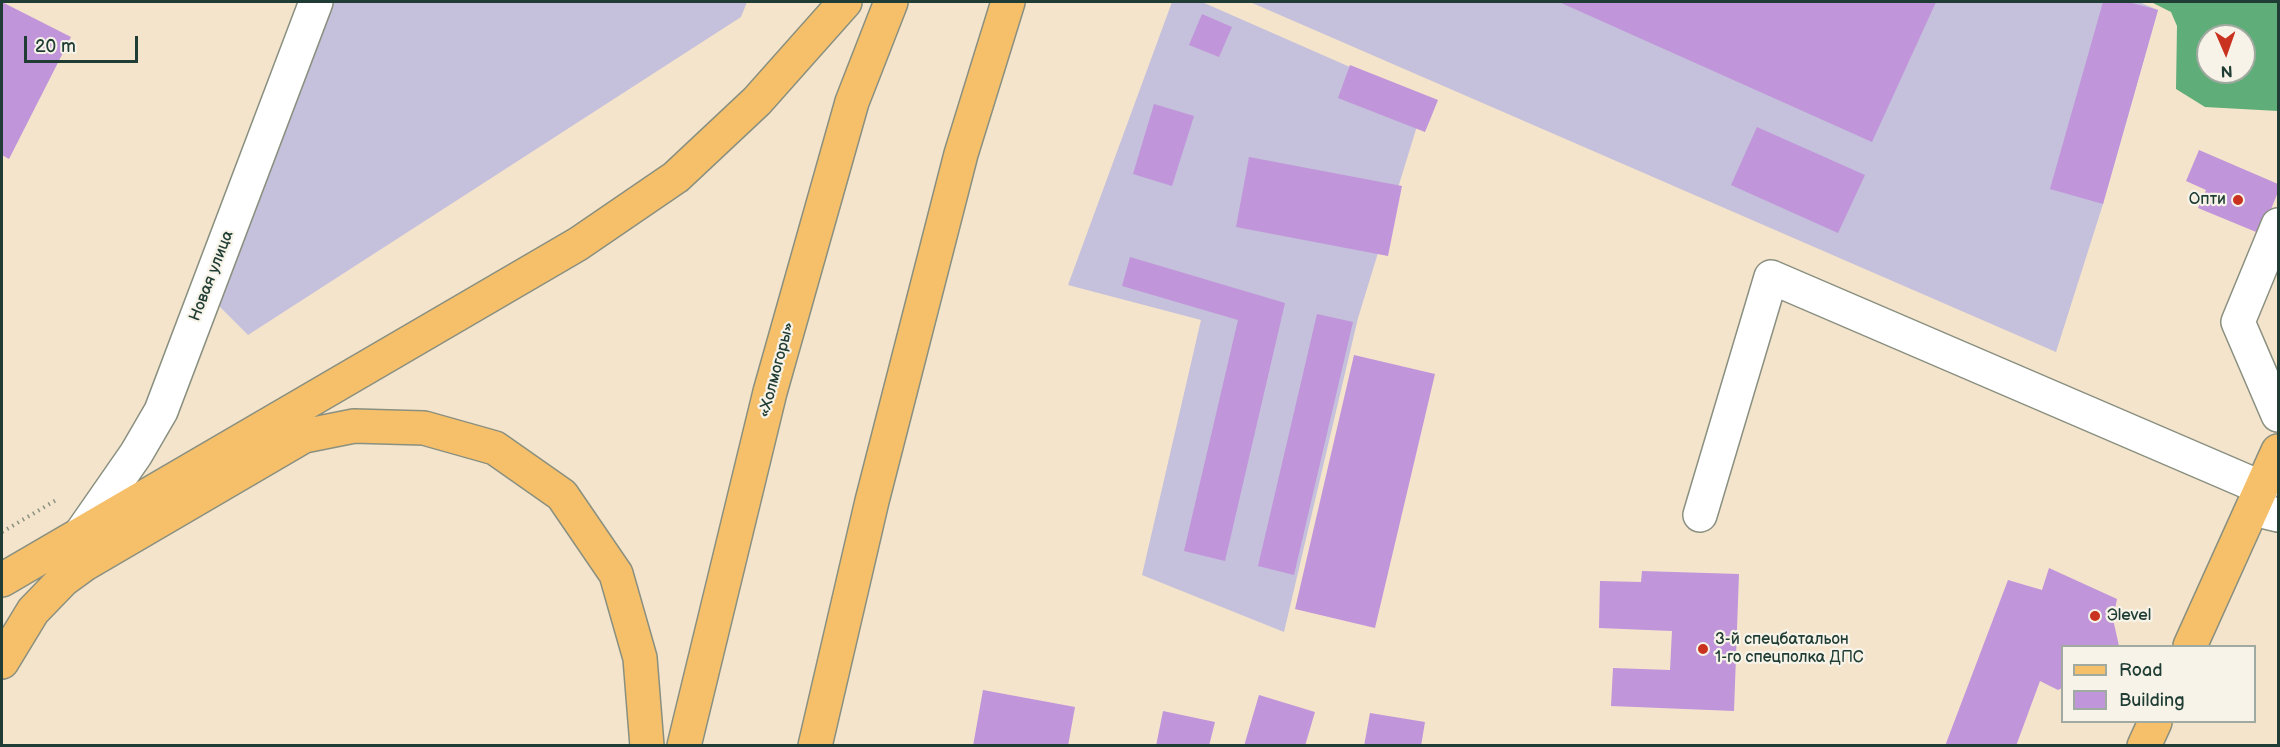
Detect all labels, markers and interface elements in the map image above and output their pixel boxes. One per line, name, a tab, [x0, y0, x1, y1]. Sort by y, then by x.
scale bar	[27, 24, 141, 62]
north arrow	[2196, 24, 2256, 84]
text: 20 m	[35, 36, 76, 57]
text: N	[2220, 61, 2233, 80]
place label: Опти	[2189, 190, 2226, 210]
marker: Опти	[2231, 193, 2245, 207]
street label: Новая улица	[186, 228, 238, 324]
street label: «Холмогоры»	[755, 320, 799, 420]
place label: Эlevel	[2107, 606, 2151, 626]
marker: Эlevel	[2088, 609, 2102, 623]
place label: 3-й спецбатальон 1-го спецполка ДПС	[1715, 630, 1864, 668]
marker: 3-й спецбатальон 1-го спецполка ДПС	[1696, 642, 1710, 656]
legend	[2061, 645, 2256, 723]
text: Road	[2119, 660, 2163, 681]
text: Building	[2119, 690, 2185, 711]

